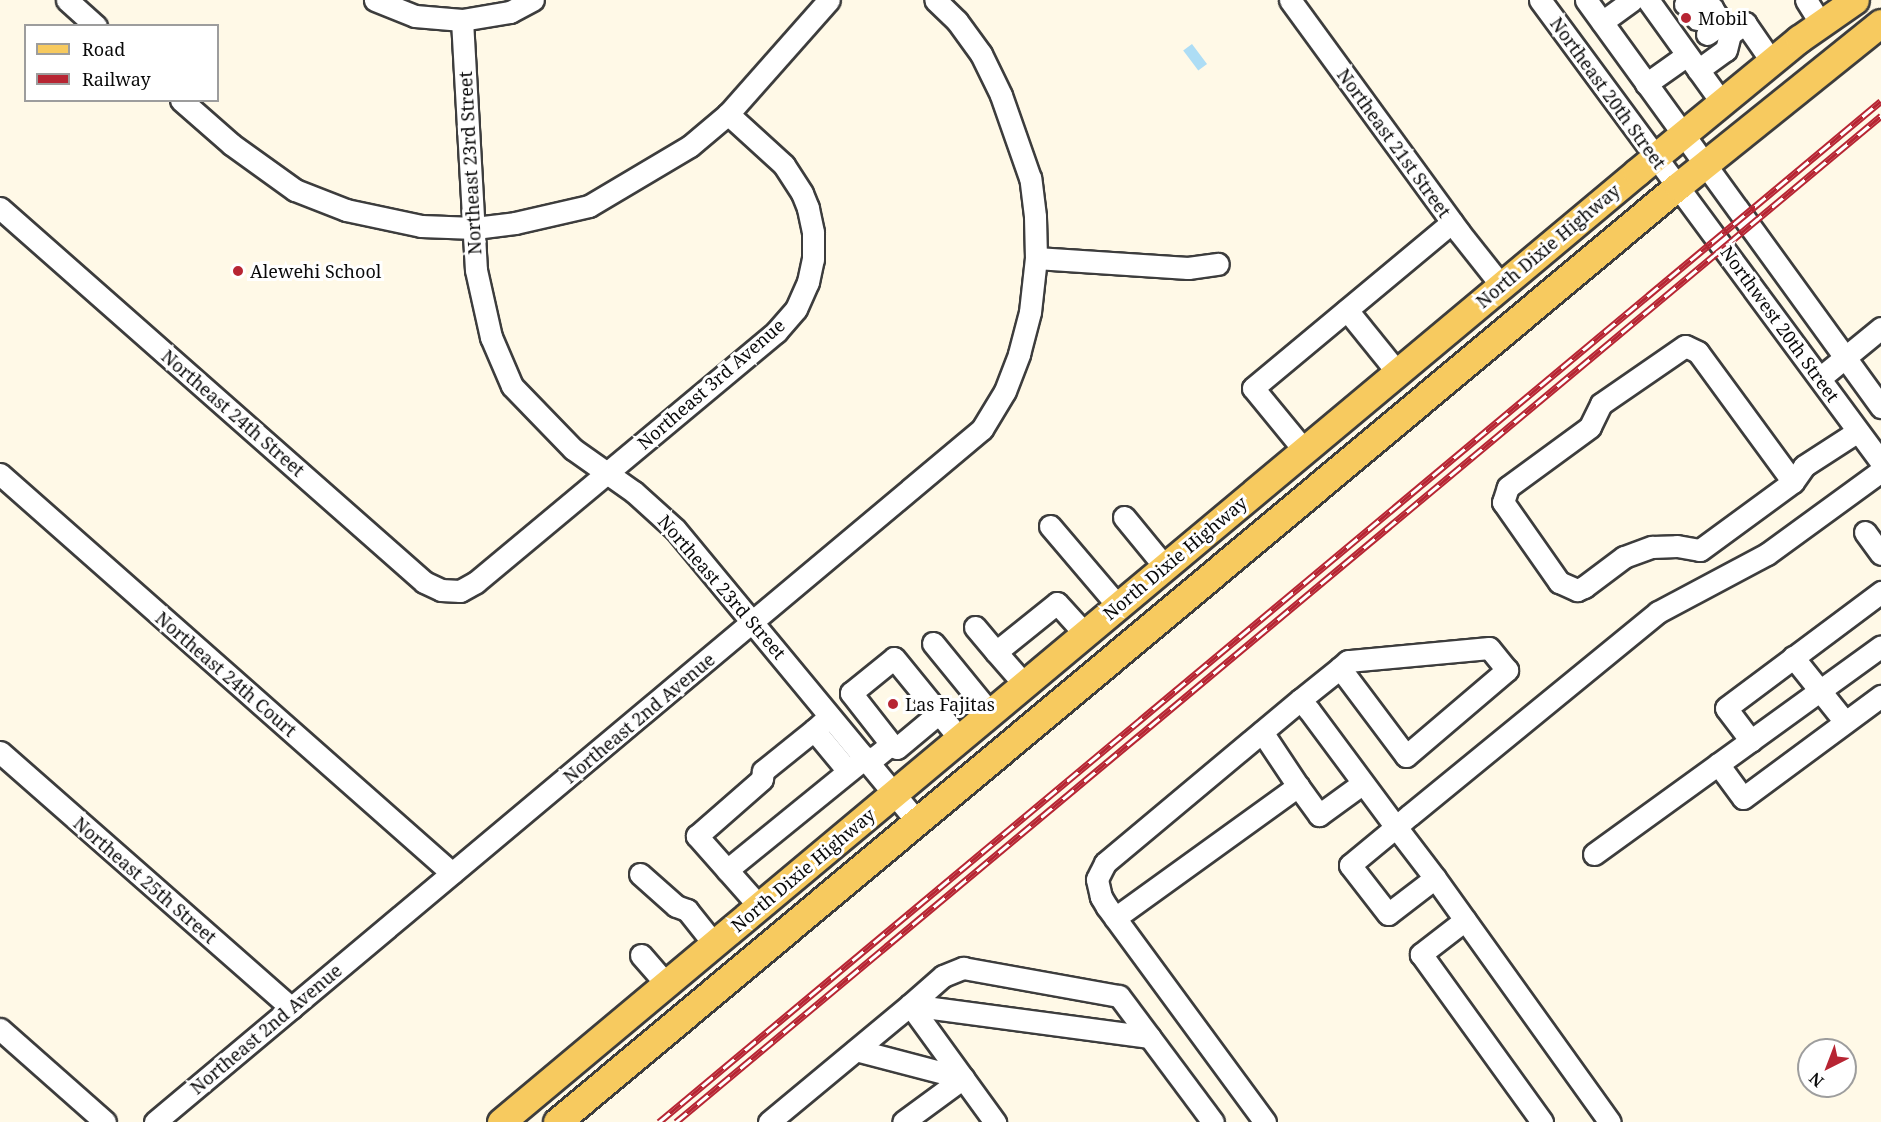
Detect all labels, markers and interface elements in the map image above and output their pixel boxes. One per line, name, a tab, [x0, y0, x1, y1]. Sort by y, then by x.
place label: Mobil	[1698, 7, 1748, 29]
marker: Mobil	[1679, 11, 1693, 25]
street label: Northeast 20th Street	[1546, 13, 1670, 173]
legend	[24, 24, 219, 102]
text: Road	[82, 37, 125, 61]
street label: Northeast 21st Street	[1333, 64, 1455, 222]
text: Railway	[82, 67, 151, 91]
street label: Northeast 23rd Street	[454, 71, 486, 255]
street label: North Dixie Highway	[1472, 180, 1624, 312]
street label: Northwest 20th Street	[1716, 242, 1844, 406]
place label: Alewehi School	[250, 260, 381, 282]
marker: Alewehi School	[231, 264, 245, 278]
street label: Northeast 3rd Avenue	[633, 314, 789, 454]
street label: Northeast 24th Street	[157, 345, 309, 481]
street label: North Dixie Highway	[1099, 492, 1251, 624]
street label: Northeast 23rd Street	[654, 511, 790, 663]
street label: Northeast 24th Court	[151, 607, 301, 741]
street label: Northeast 2nd Avenue	[559, 648, 719, 788]
place label: Las Fajitas	[905, 693, 995, 715]
marker: Las Fajitas	[886, 697, 900, 711]
street label: North Dixie Highway	[727, 804, 879, 936]
street label: Northeast 25th Street	[69, 812, 221, 948]
street label: Northeast 2nd Avenue	[186, 959, 346, 1099]
north arrow	[1797, 1038, 1857, 1098]
text: N	[1804, 1068, 1828, 1092]

